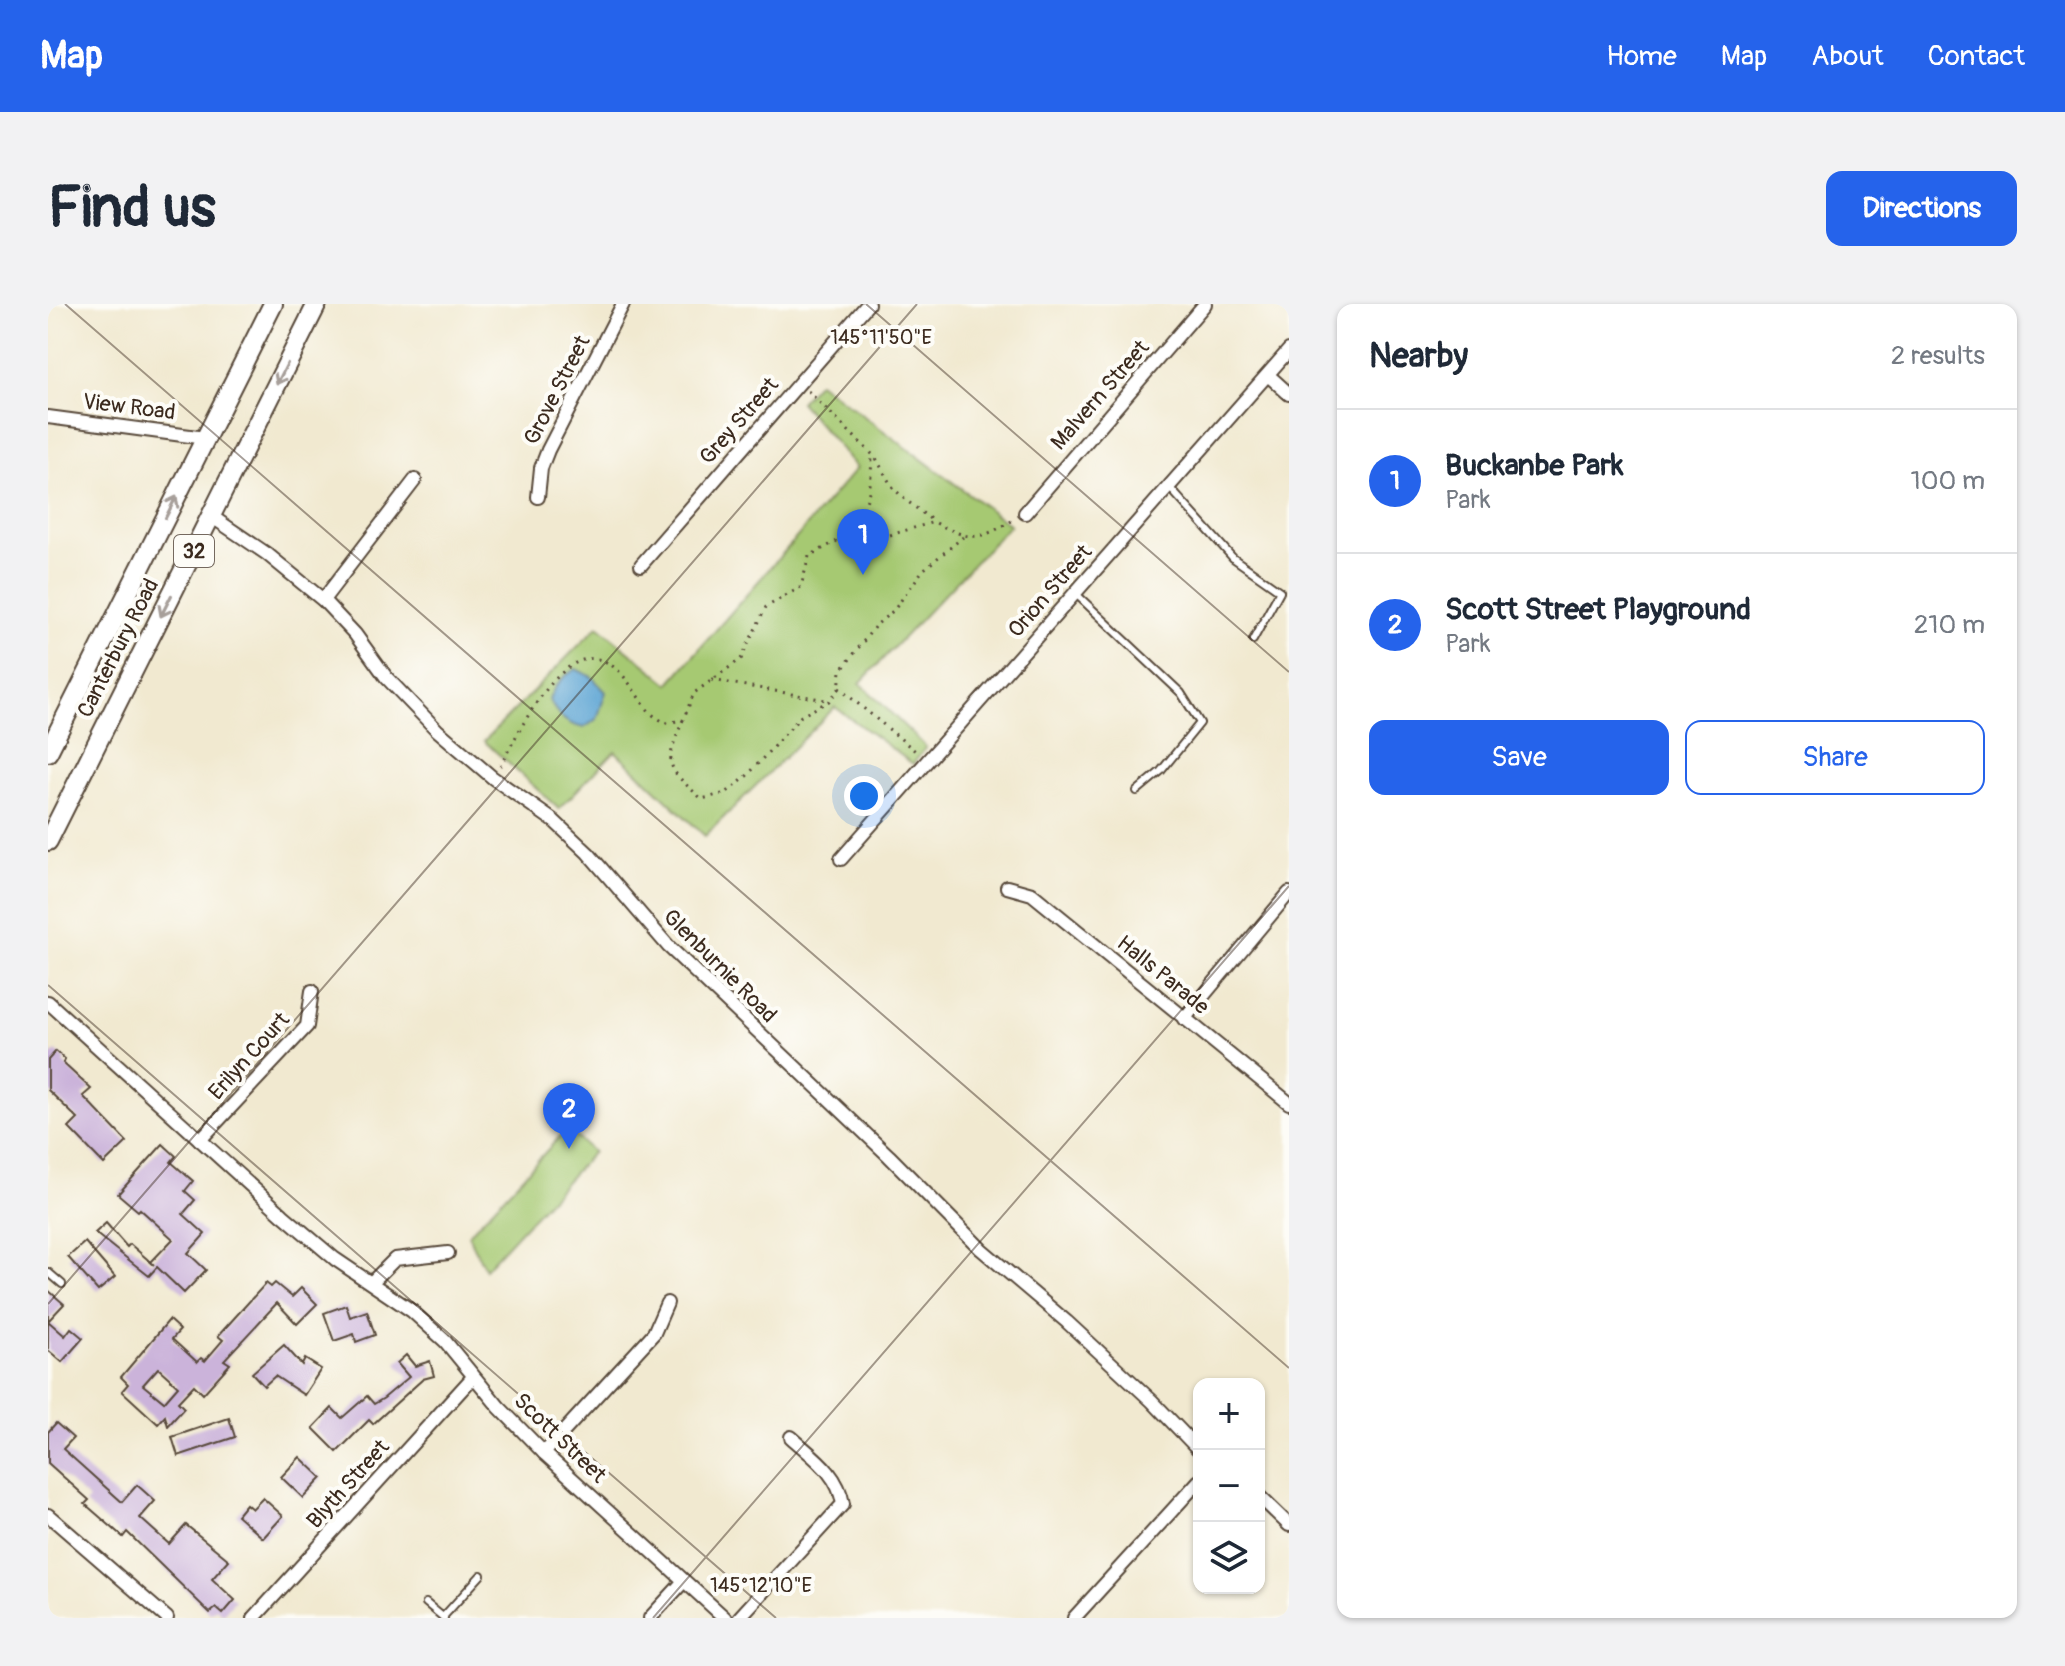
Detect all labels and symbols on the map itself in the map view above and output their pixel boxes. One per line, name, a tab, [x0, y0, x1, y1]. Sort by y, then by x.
text: 145°11'50"E	[830, 325, 932, 350]
street label: Grove Street	[518, 331, 597, 449]
street label: Malvern Street	[1045, 334, 1156, 456]
one-way arrow	[274, 361, 290, 385]
street label: Grey Street	[693, 371, 785, 470]
street label: View Road	[81, 387, 177, 427]
one-way arrow	[163, 496, 179, 520]
pin: 1	[837, 509, 889, 575]
road number: 32	[174, 535, 214, 567]
street label: Orion Street	[1002, 539, 1098, 643]
street label: Canterbury Road	[71, 574, 165, 722]
one-way arrow	[158, 594, 173, 618]
your location	[844, 776, 884, 816]
street label: Glenburnie Road	[657, 903, 783, 1029]
street label: Halls Parade	[1111, 929, 1215, 1021]
street label: Erilyn Court	[202, 1006, 296, 1106]
pin: 2	[543, 1083, 595, 1149]
street label: Scott Street	[508, 1387, 612, 1489]
street label: Blyth Street	[301, 1433, 396, 1535]
text: 145°12'10"E	[710, 1573, 812, 1598]

